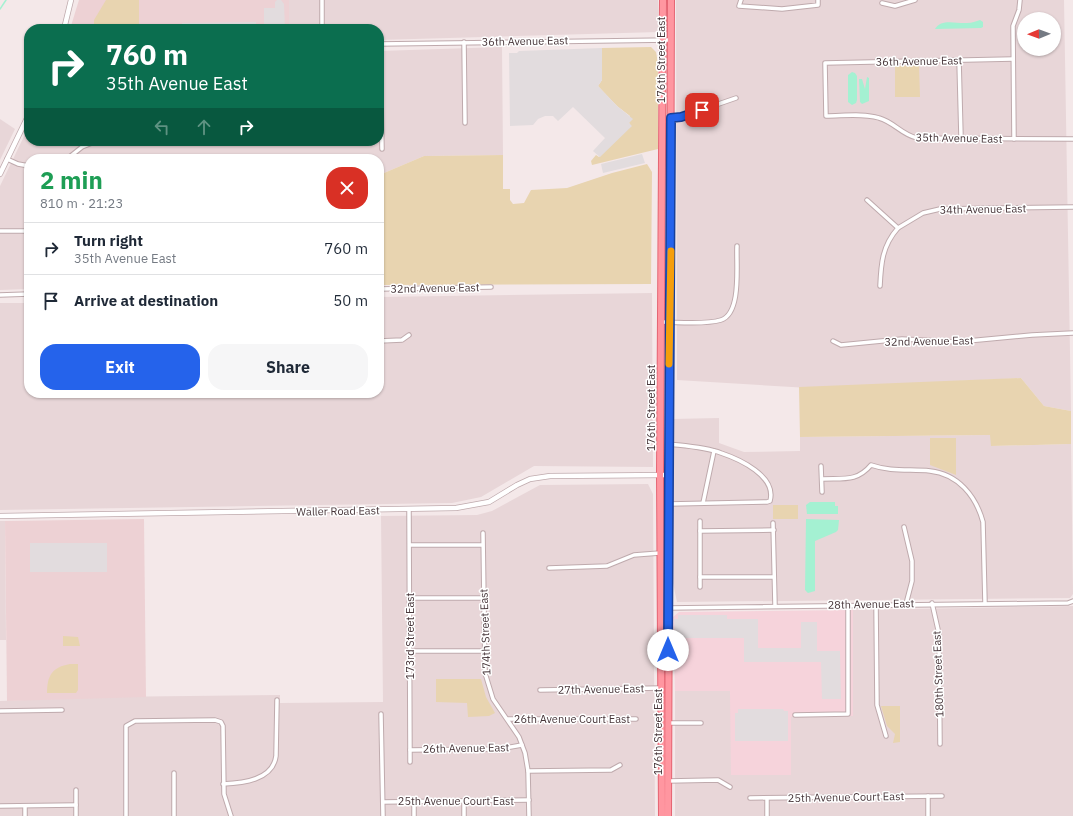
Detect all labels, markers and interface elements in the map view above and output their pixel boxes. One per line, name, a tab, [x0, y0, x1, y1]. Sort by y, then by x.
north arrow	[1017, 12, 1061, 56]
map controls	[1017, 12, 1061, 56]
street label: 176th Street East	[654, 17, 668, 103]
street label: 36th Avenue East	[482, 33, 569, 49]
text: 760 m	[106, 36, 188, 73]
icon: right	[40, 40, 92, 92]
street label: 36th Avenue East	[876, 53, 963, 69]
text: 35th Avenue East	[106, 72, 248, 95]
pin	[685, 93, 719, 127]
icon: arrive	[691, 99, 713, 121]
icon: left	[151, 116, 173, 138]
icon: ahead	[193, 116, 215, 138]
icon: right	[235, 116, 257, 138]
street label: 35th Avenue East	[916, 130, 1003, 146]
text: 2 min	[40, 164, 103, 196]
button: close	[326, 167, 368, 209]
text: 810 m · 21:23	[40, 195, 123, 212]
street label: 34th Avenue East	[940, 201, 1027, 217]
text: Turn right	[74, 231, 143, 250]
icon: right	[40, 238, 62, 260]
text: 760 m	[324, 239, 368, 258]
text: 35th Avenue East	[74, 250, 176, 267]
street label: 32nd Avenue East	[390, 280, 480, 296]
icon: arrive	[40, 290, 62, 312]
text: Arrive at destination	[74, 291, 218, 310]
text: 50 m	[333, 291, 368, 310]
street label: 32nd Avenue East	[884, 333, 974, 349]
button: Exit	[40, 344, 200, 390]
button: Share	[208, 344, 368, 390]
street label: 176th Street East	[644, 365, 658, 451]
street label: Waller Road East	[296, 503, 380, 519]
street label: 174th Street East	[476, 588, 494, 676]
street label: 173rd Street East	[403, 592, 417, 679]
street label: 28th Avenue East	[828, 596, 915, 612]
position arrow	[647, 629, 689, 671]
street label: 180th Street East	[929, 630, 947, 718]
street label: 27th Avenue East	[558, 681, 645, 697]
street label: 176th Street East	[651, 689, 665, 775]
street label: 26th Avenue Court East	[514, 712, 630, 726]
street label: 26th Avenue East	[423, 740, 510, 756]
street label: 25th Avenue Court East	[788, 789, 904, 805]
street label: 25th Avenue Court East	[398, 794, 514, 808]

